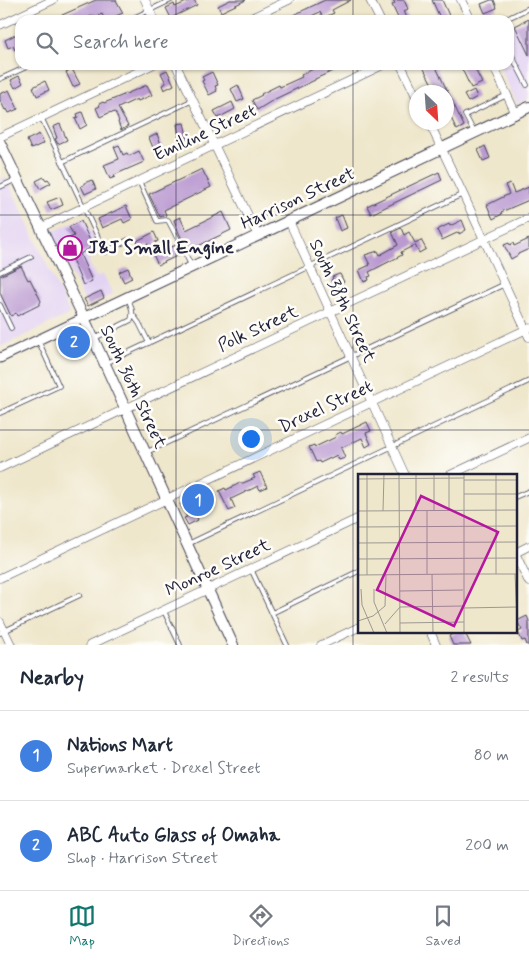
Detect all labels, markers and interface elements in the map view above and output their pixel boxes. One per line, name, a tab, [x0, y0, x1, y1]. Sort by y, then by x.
search box	[15, 15, 514, 70]
icon: search	[33, 29, 61, 57]
text: Search here	[73, 30, 169, 55]
north arrow	[409, 85, 454, 130]
street label: Emiline Street	[150, 99, 261, 167]
street label: Harrison Street	[237, 162, 359, 236]
shop icon: J&J Small Engine	[57, 235, 83, 261]
street label: South 38th Street	[303, 235, 381, 367]
place label: J&J Small Engine	[88, 236, 234, 260]
street label: Polk Street	[214, 300, 302, 358]
street label: South 36th Street	[94, 321, 172, 453]
pin: 2	[58, 323, 90, 361]
street label: Drexel Street	[275, 375, 377, 439]
your location	[238, 426, 264, 452]
inset map	[358, 474, 516, 632]
pin: 1	[182, 481, 214, 519]
street label: Monroe Street	[162, 533, 275, 603]
text: Nearby	[20, 664, 84, 692]
text: 2 results	[451, 667, 509, 688]
text: Nations Mart	[67, 733, 173, 758]
text: 1	[32, 745, 40, 766]
text: 80 m	[474, 745, 509, 766]
text: Supermarket · Drexel Street	[67, 758, 260, 779]
text: ABC Auto Glass of Omaha	[67, 823, 280, 848]
text: 2	[32, 835, 40, 856]
text: 200 m	[465, 835, 509, 856]
text: Shop · Harrison Street	[67, 848, 218, 869]
tab: Map	[68, 902, 96, 950]
tab: Directions	[232, 902, 290, 950]
tab: Saved	[426, 902, 461, 950]

